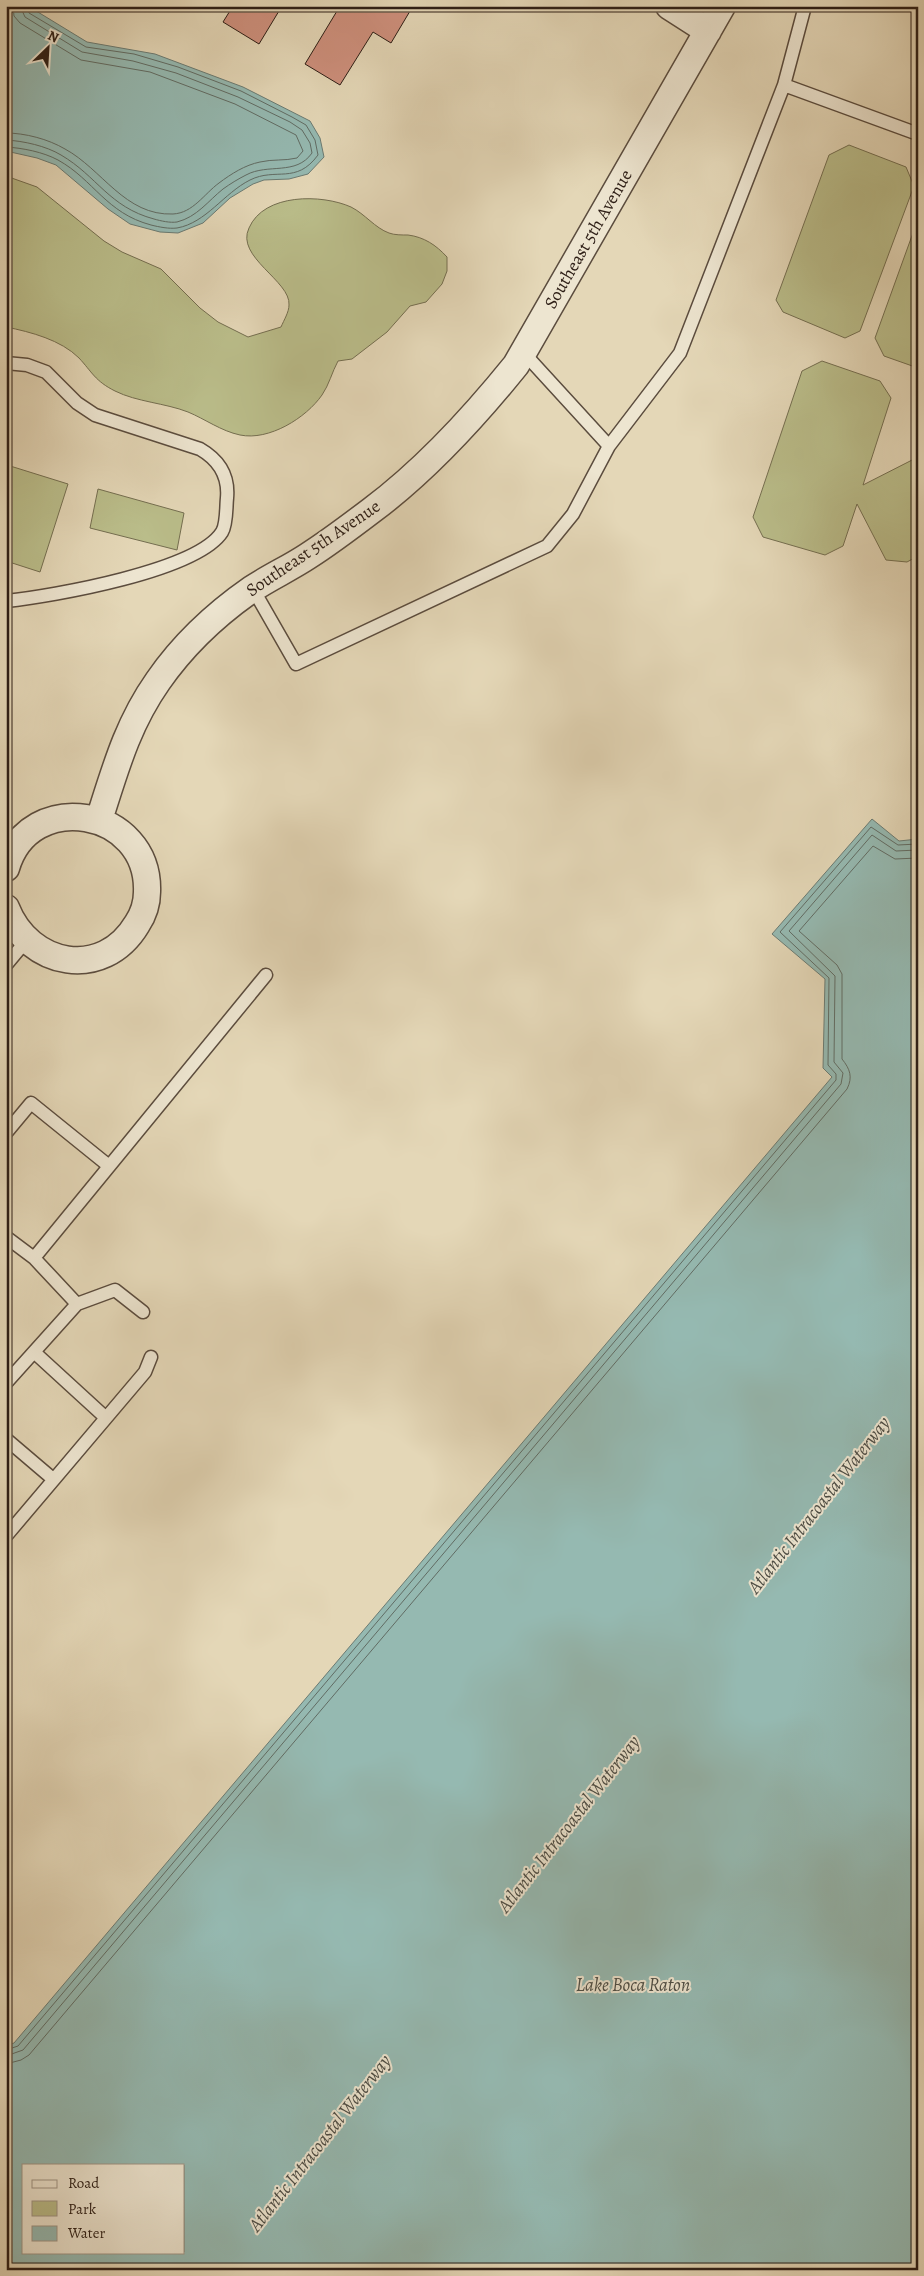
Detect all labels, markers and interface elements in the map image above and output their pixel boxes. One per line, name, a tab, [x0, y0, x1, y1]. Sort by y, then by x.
north arrow	[22, 22, 72, 72]
text: N	[45, 26, 62, 47]
street label: Southeast 5th Avenue	[538, 165, 638, 313]
street label: Southeast 5th Avenue	[241, 494, 385, 602]
water label: Atlantic Intracoastal Waterway	[741, 1410, 897, 1600]
water label: Atlantic Intracoastal Waterway	[491, 1729, 647, 1919]
water label: Lake Boca Raton	[576, 1972, 690, 1998]
water label: Atlantic Intracoastal Waterway	[242, 2048, 398, 2238]
legend	[22, 2164, 185, 2254]
text: Road	[68, 2173, 100, 2193]
text: Park	[68, 2199, 97, 2219]
text: Water	[67, 2223, 105, 2243]

